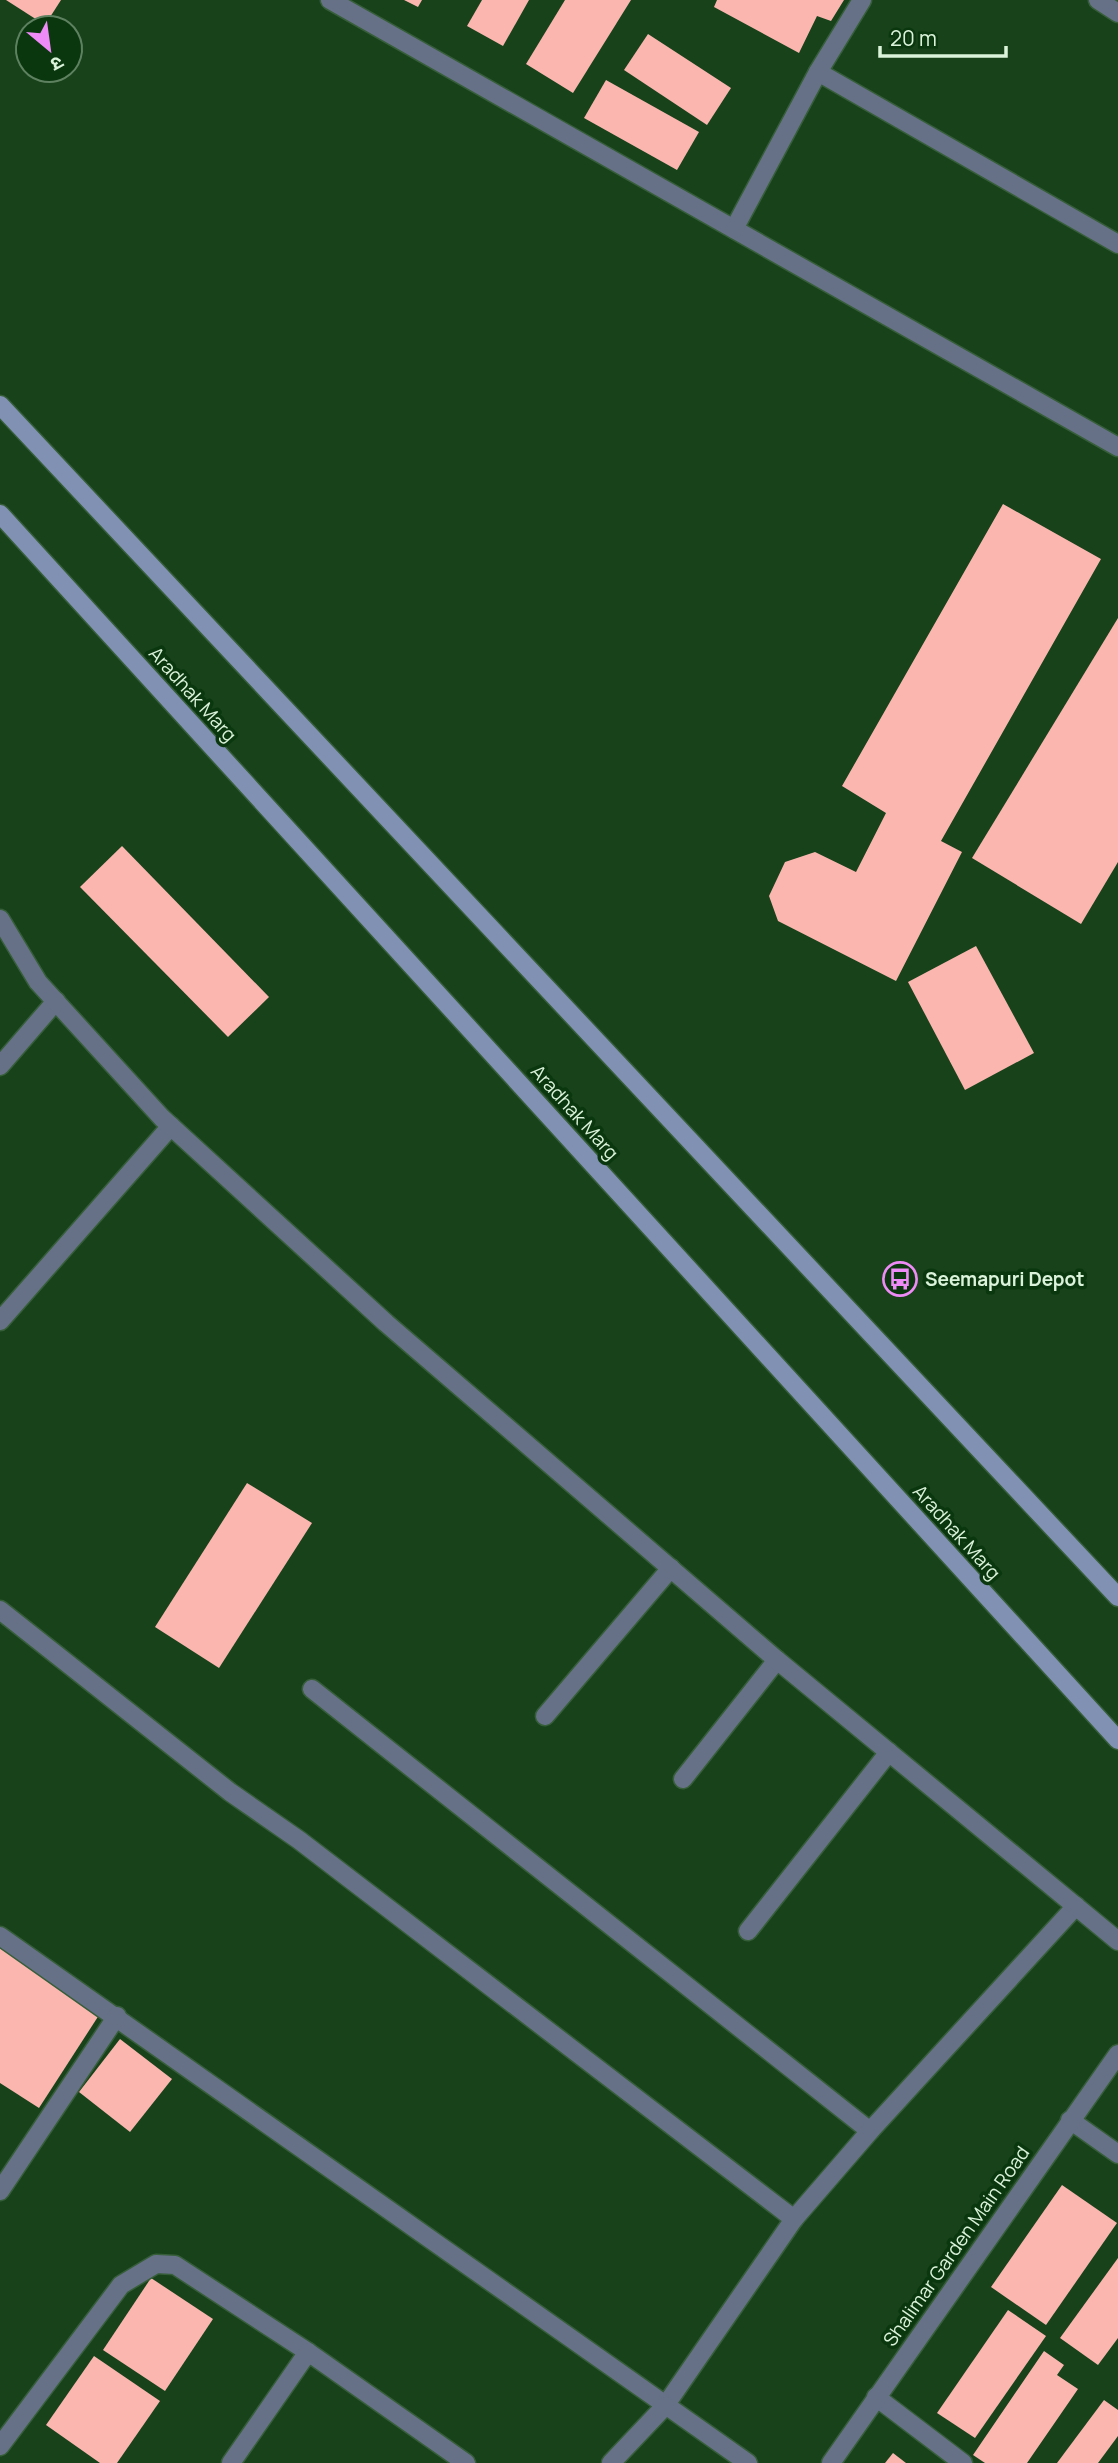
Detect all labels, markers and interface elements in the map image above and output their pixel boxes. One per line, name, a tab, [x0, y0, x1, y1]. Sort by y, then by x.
north arrow	[14, 14, 84, 84]
scale bar	[880, 14, 1006, 58]
text: 20 m	[890, 24, 937, 52]
text: उ	[45, 50, 68, 78]
street label: Aradhak Marg	[143, 641, 243, 747]
street label: Aradhak Marg	[525, 1059, 625, 1165]
bus stop icon: Seemapuri Depot	[881, 1260, 919, 1298]
place label: Seemapuri Depot	[925, 1266, 1085, 1292]
street label: Aradhak Marg	[907, 1479, 1007, 1585]
street label: Shalimar Garden Main Road	[877, 2141, 1035, 2351]

